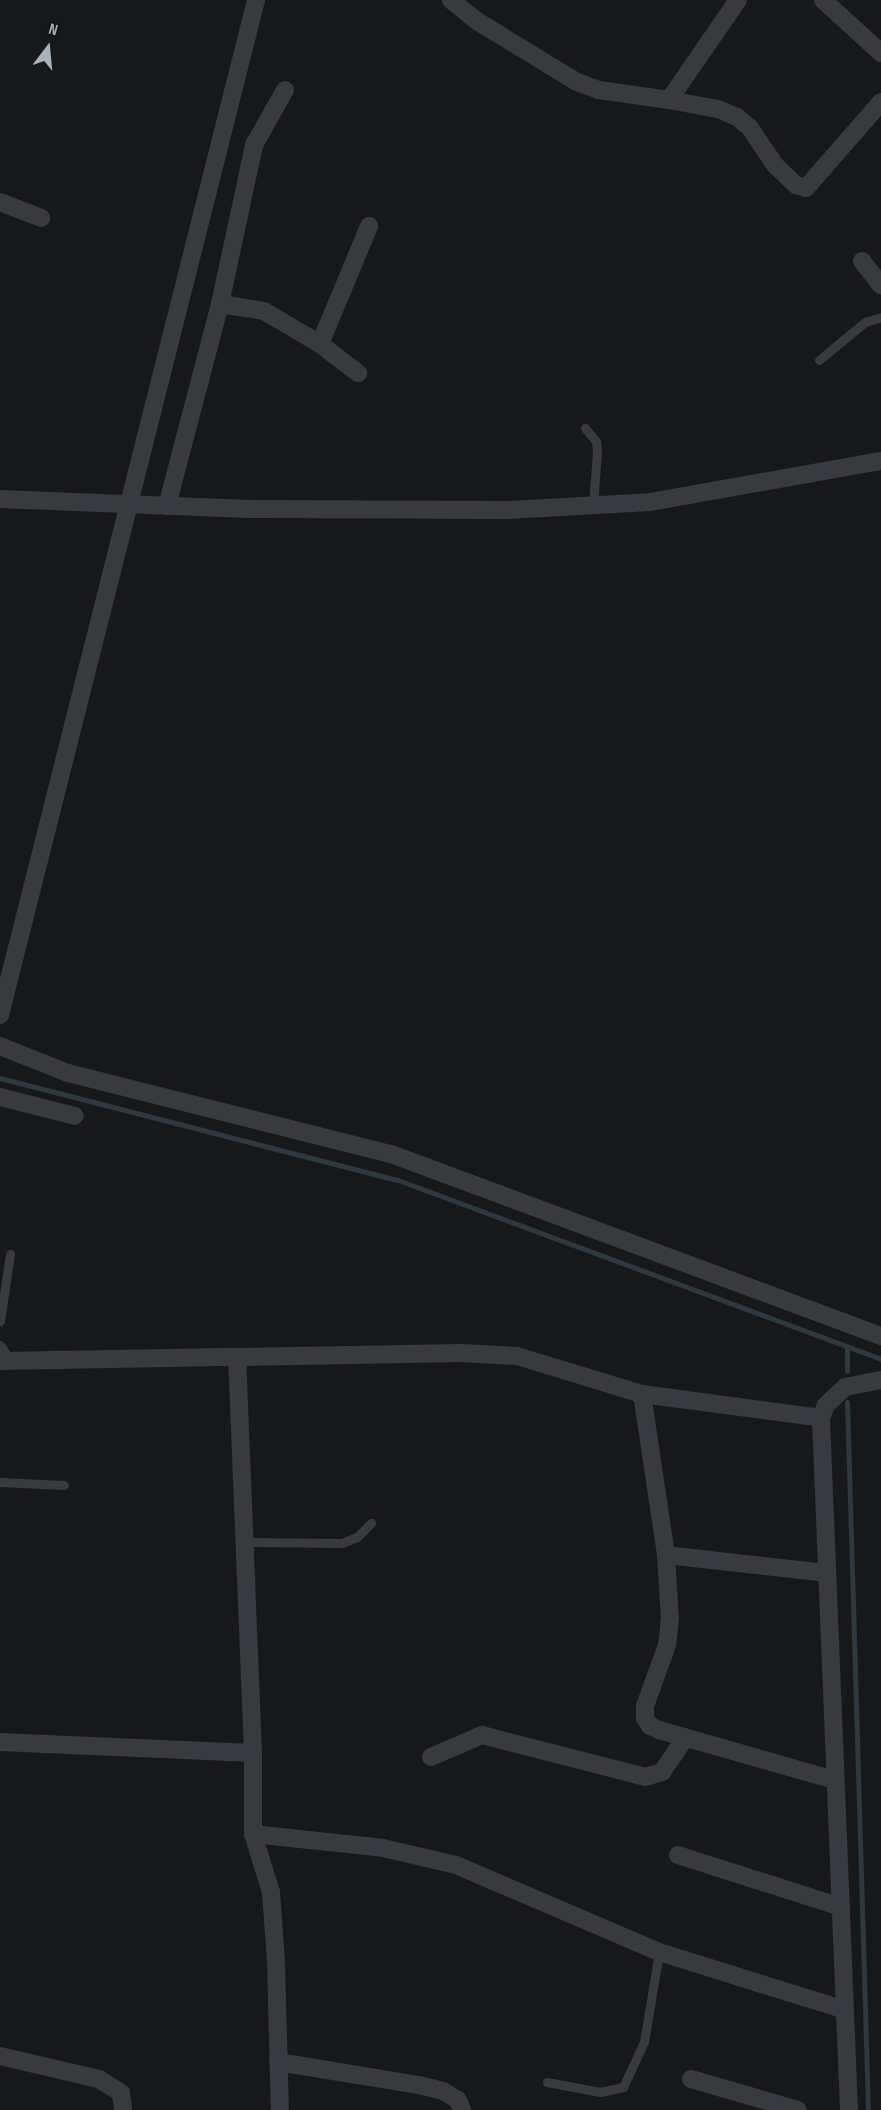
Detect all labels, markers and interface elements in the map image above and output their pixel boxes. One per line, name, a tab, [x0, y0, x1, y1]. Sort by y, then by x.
north arrow	[18, 18, 78, 78]
text: N	[46, 20, 60, 41]

